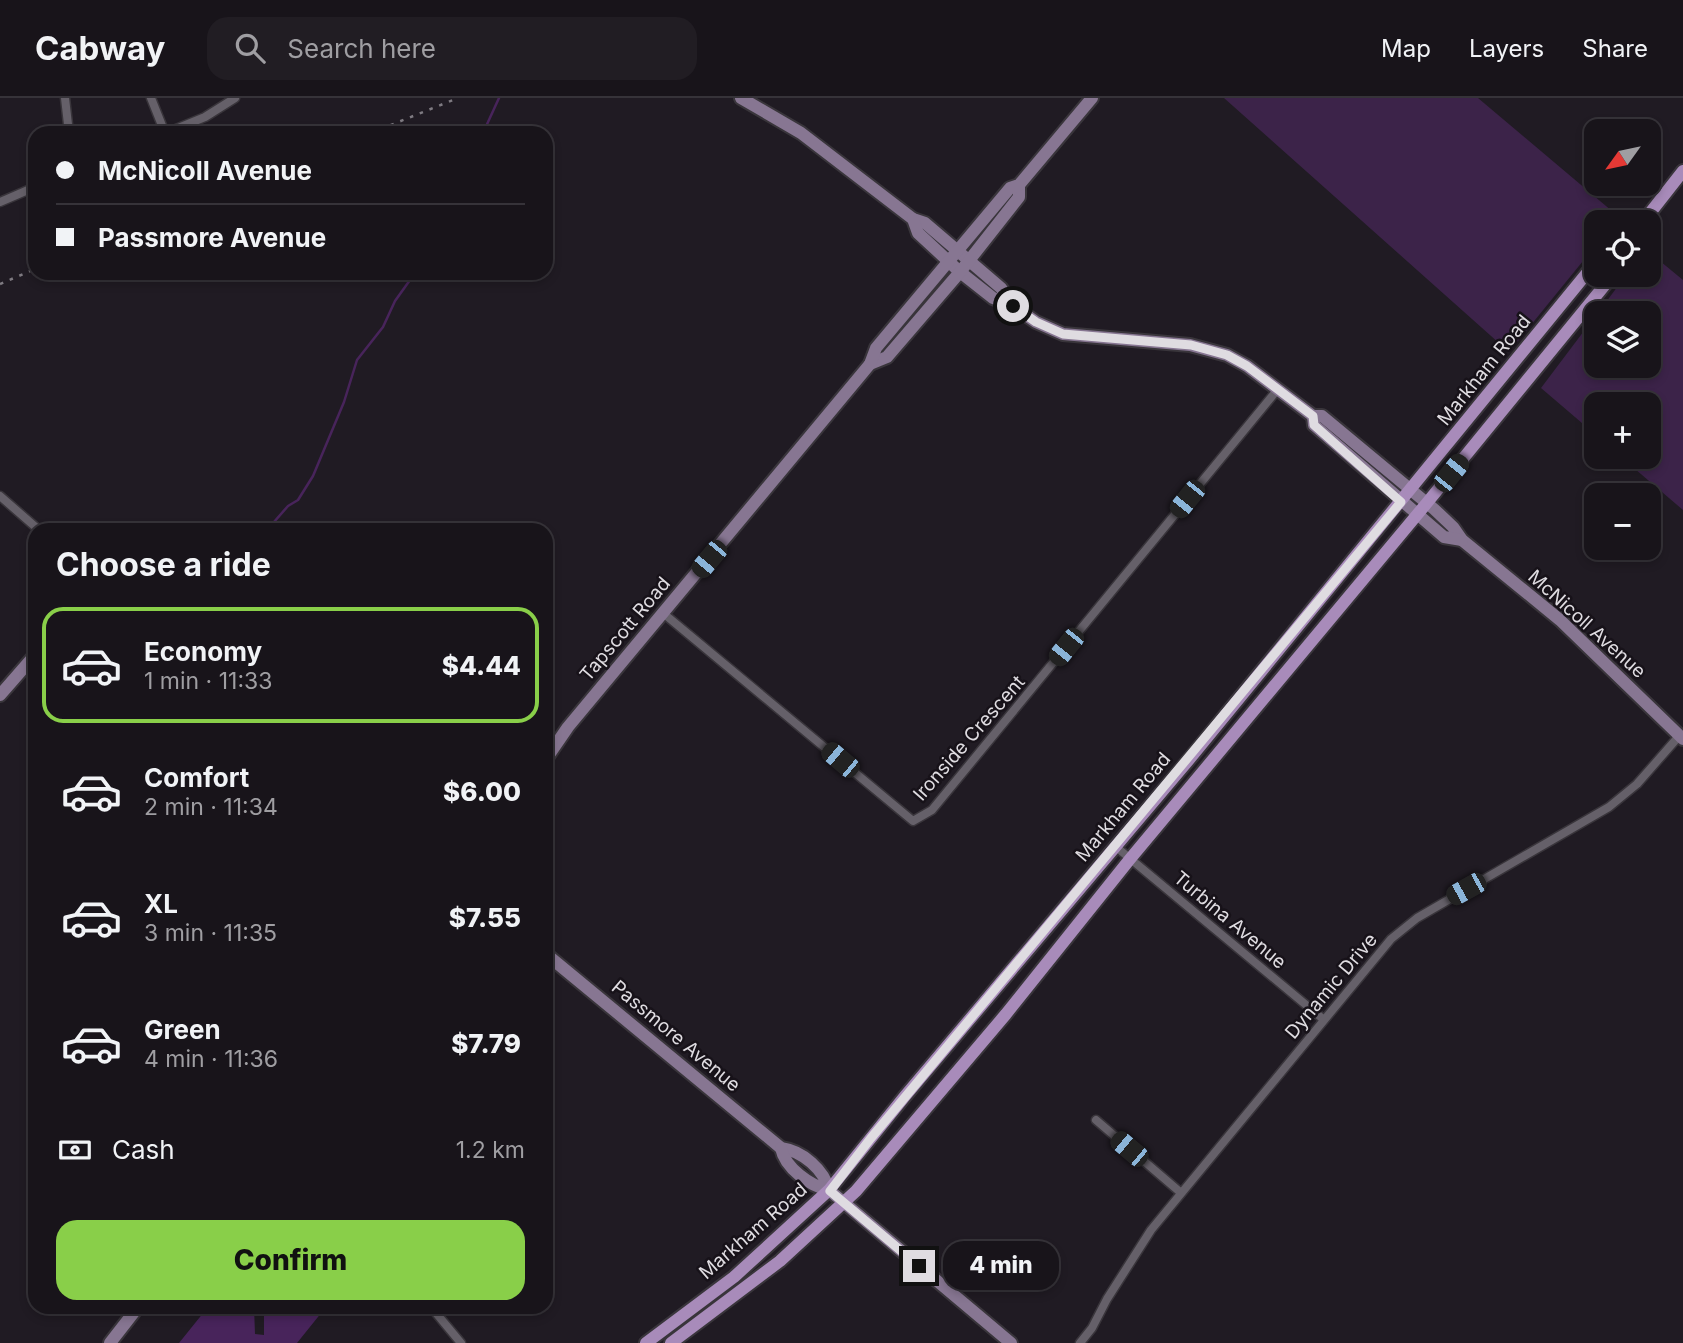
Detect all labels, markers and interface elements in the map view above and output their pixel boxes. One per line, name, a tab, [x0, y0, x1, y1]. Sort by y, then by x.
search box	[207, 17, 697, 80]
text: Cabway	[35, 28, 165, 68]
icon: search	[231, 29, 269, 67]
text: Search here	[287, 33, 436, 64]
text: Map	[1381, 34, 1431, 63]
text: Layers	[1469, 34, 1544, 63]
text: Share	[1582, 34, 1648, 63]
north arrow	[1584, 119, 1661, 196]
map controls	[1584, 119, 1661, 560]
text: McNicoll Avenue	[98, 155, 312, 186]
button: locate	[1584, 210, 1661, 287]
text: Passmore Avenue	[98, 222, 326, 253]
route start	[997, 290, 1029, 322]
button: layers	[1584, 301, 1661, 378]
street label: Markham Road	[1432, 310, 1536, 430]
button: +	[1584, 392, 1661, 469]
car	[1430, 450, 1473, 496]
car	[1166, 476, 1209, 522]
button: −	[1584, 483, 1661, 560]
car	[688, 536, 731, 582]
text: Choose a ride	[56, 545, 271, 584]
street label: McNicoll Avenue	[1523, 565, 1651, 683]
street label: Tapscott Road	[575, 572, 675, 686]
car	[1045, 624, 1088, 670]
icon: car	[60, 634, 123, 697]
text: Economy	[144, 636, 262, 667]
text: $4.44	[442, 650, 521, 681]
text: 1 min · 11:33	[144, 667, 272, 695]
street label: Ironside Crescent	[908, 671, 1030, 805]
car	[818, 738, 863, 782]
street label: Markham Road	[1071, 748, 1175, 866]
icon: car	[60, 760, 123, 823]
text: Comfort	[144, 762, 249, 793]
text: $6.00	[443, 776, 521, 807]
text: 2 min · 11:34	[144, 793, 278, 821]
street label: Turbina Avenue	[1169, 866, 1291, 974]
car	[1443, 870, 1490, 908]
icon: car	[60, 886, 123, 949]
text: XL	[144, 888, 178, 919]
text: $7.55	[449, 902, 521, 933]
text: 3 min · 11:35	[144, 919, 277, 947]
street label: Dynamic Drive	[1280, 928, 1382, 1044]
street label: Passmore Avenue	[607, 975, 745, 1097]
icon: car	[60, 1012, 123, 1075]
text: Green	[144, 1014, 221, 1045]
text: $7.79	[451, 1028, 521, 1059]
text: 4 min · 11:36	[144, 1045, 278, 1073]
car	[1107, 1127, 1152, 1171]
icon: cash	[56, 1131, 94, 1169]
text: Cash	[112, 1134, 175, 1165]
text: 1.2 km	[456, 1136, 525, 1164]
street label: Markham Road	[694, 1178, 812, 1284]
button: Confirm	[56, 1220, 525, 1300]
callout: 4 min	[944, 1242, 1059, 1290]
route end	[903, 1250, 935, 1282]
text: 4 min	[969, 1251, 1033, 1279]

